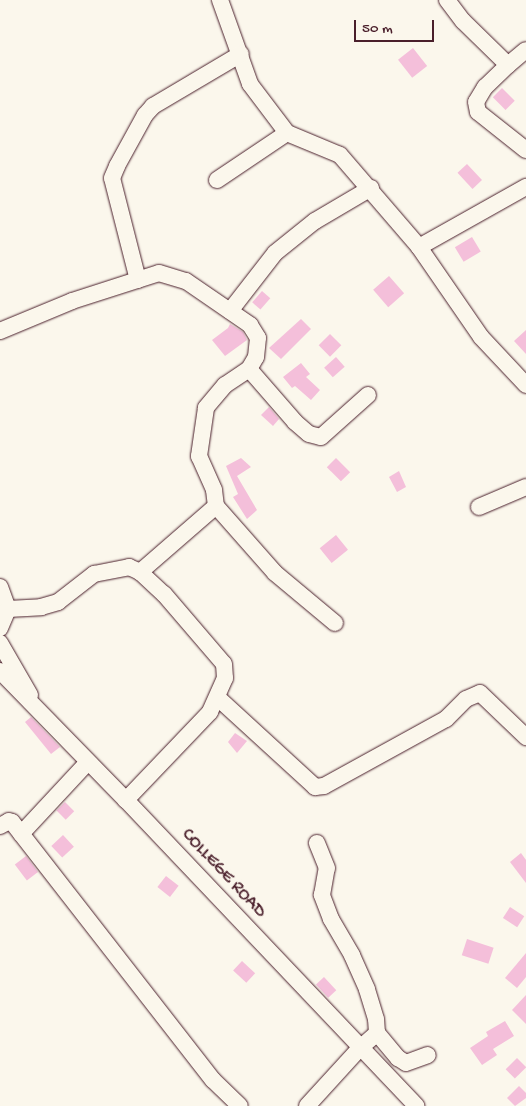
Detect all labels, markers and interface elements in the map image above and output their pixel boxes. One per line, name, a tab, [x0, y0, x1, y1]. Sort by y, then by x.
scale bar	[356, 10, 436, 42]
text: 50 m	[362, 20, 393, 38]
street label: COLLEGE ROAD	[176, 825, 270, 923]

